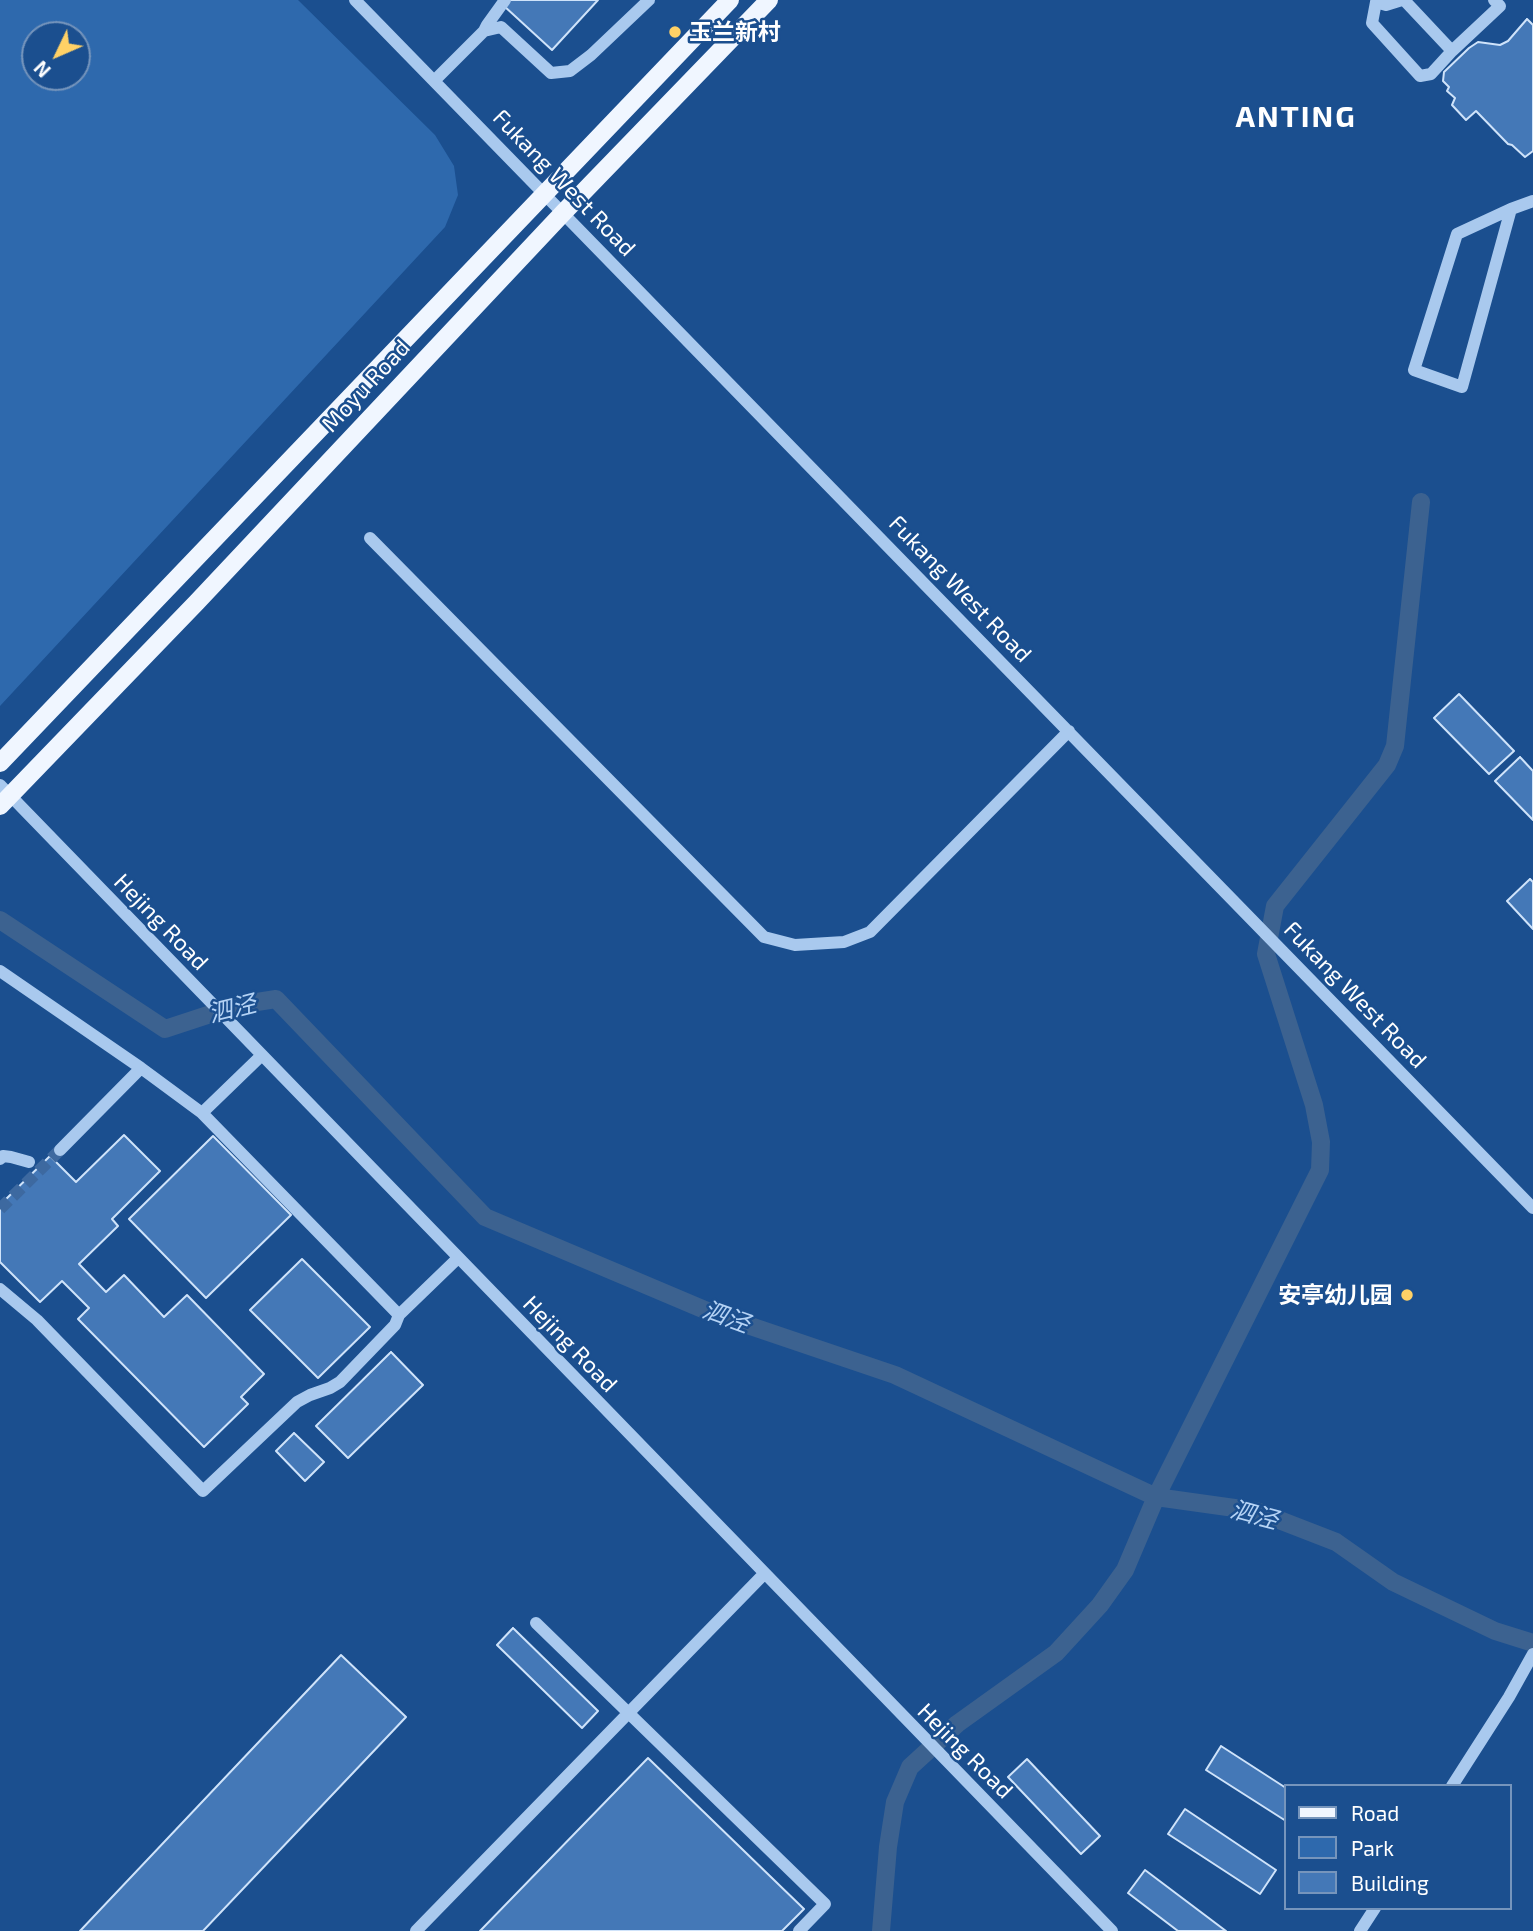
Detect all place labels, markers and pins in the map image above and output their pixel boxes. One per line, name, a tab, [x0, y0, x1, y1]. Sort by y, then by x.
place label: 玉兰新村	[689, 18, 781, 46]
marker: 玉兰新村	[667, 24, 683, 40]
place label: 安亭幼儿园	[1278, 1281, 1393, 1309]
marker: 安亭幼儿园	[1399, 1287, 1415, 1303]

